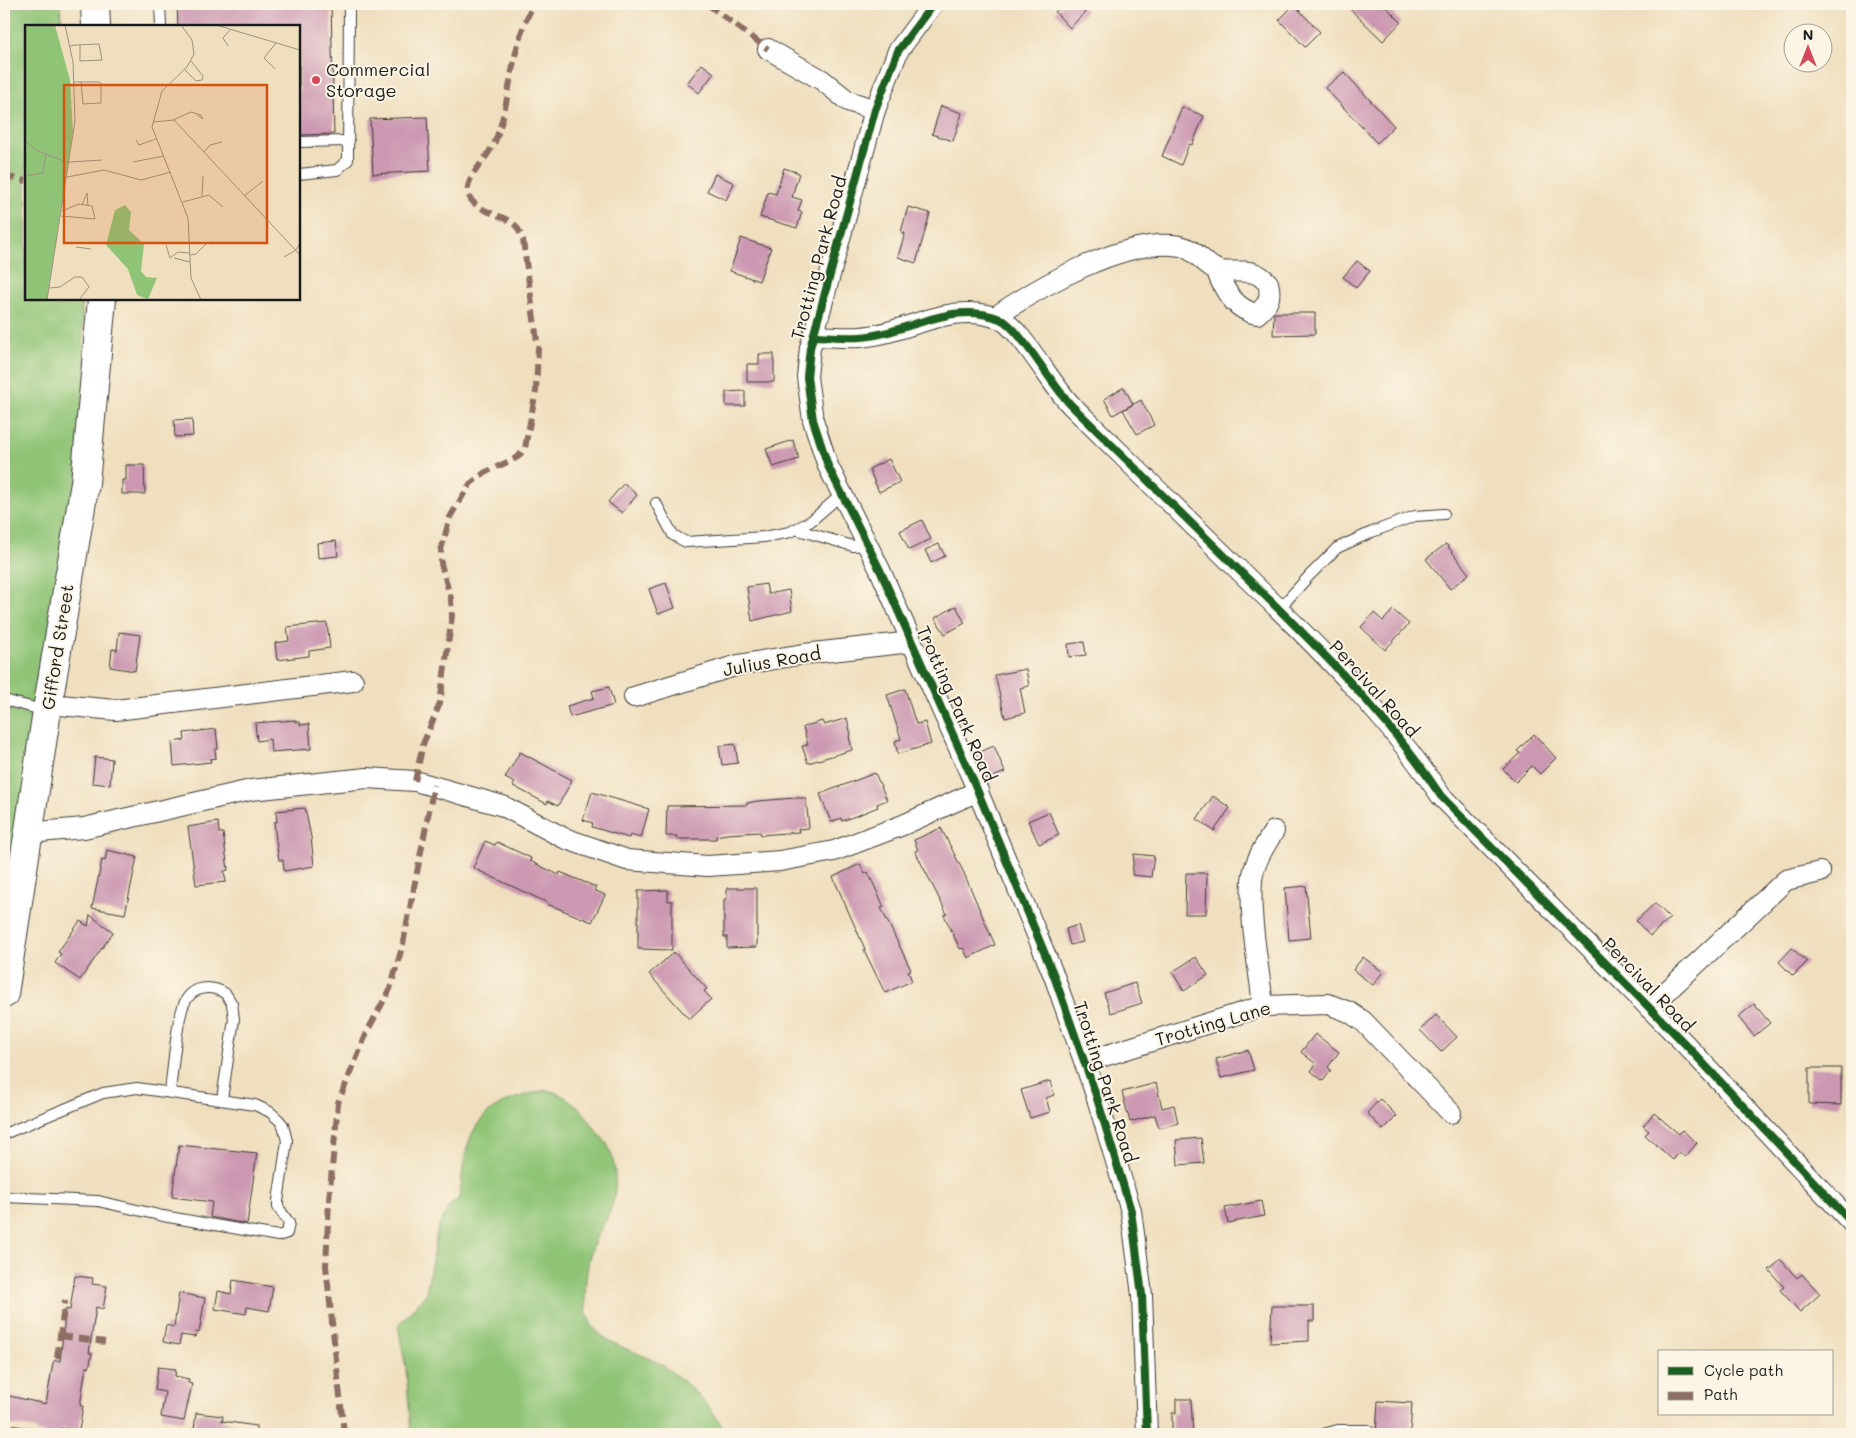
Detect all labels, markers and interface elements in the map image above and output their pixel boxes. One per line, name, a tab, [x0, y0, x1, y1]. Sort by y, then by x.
north arrow	[1784, 22, 1834, 72]
inset map	[25, 25, 300, 300]
text: N	[1803, 25, 1813, 44]
place label: Commercial Storage	[326, 57, 430, 102]
marker: Commercial Storage	[310, 74, 322, 86]
street label: Trotting Park Road	[785, 173, 851, 342]
street label: Gifford Street	[35, 582, 79, 711]
street label: Trotting Park Road	[912, 622, 1002, 786]
street label: Percival Road	[1325, 635, 1425, 742]
street label: Julius Road	[721, 641, 823, 681]
street label: Percival Road	[1597, 932, 1700, 1037]
street label: Trotting Lane	[1152, 995, 1273, 1051]
street label: Trotting Park Road	[1068, 998, 1143, 1166]
legend	[1658, 1350, 1834, 1416]
text: Cycle path	[1704, 1360, 1783, 1380]
text: Path	[1704, 1384, 1738, 1404]

